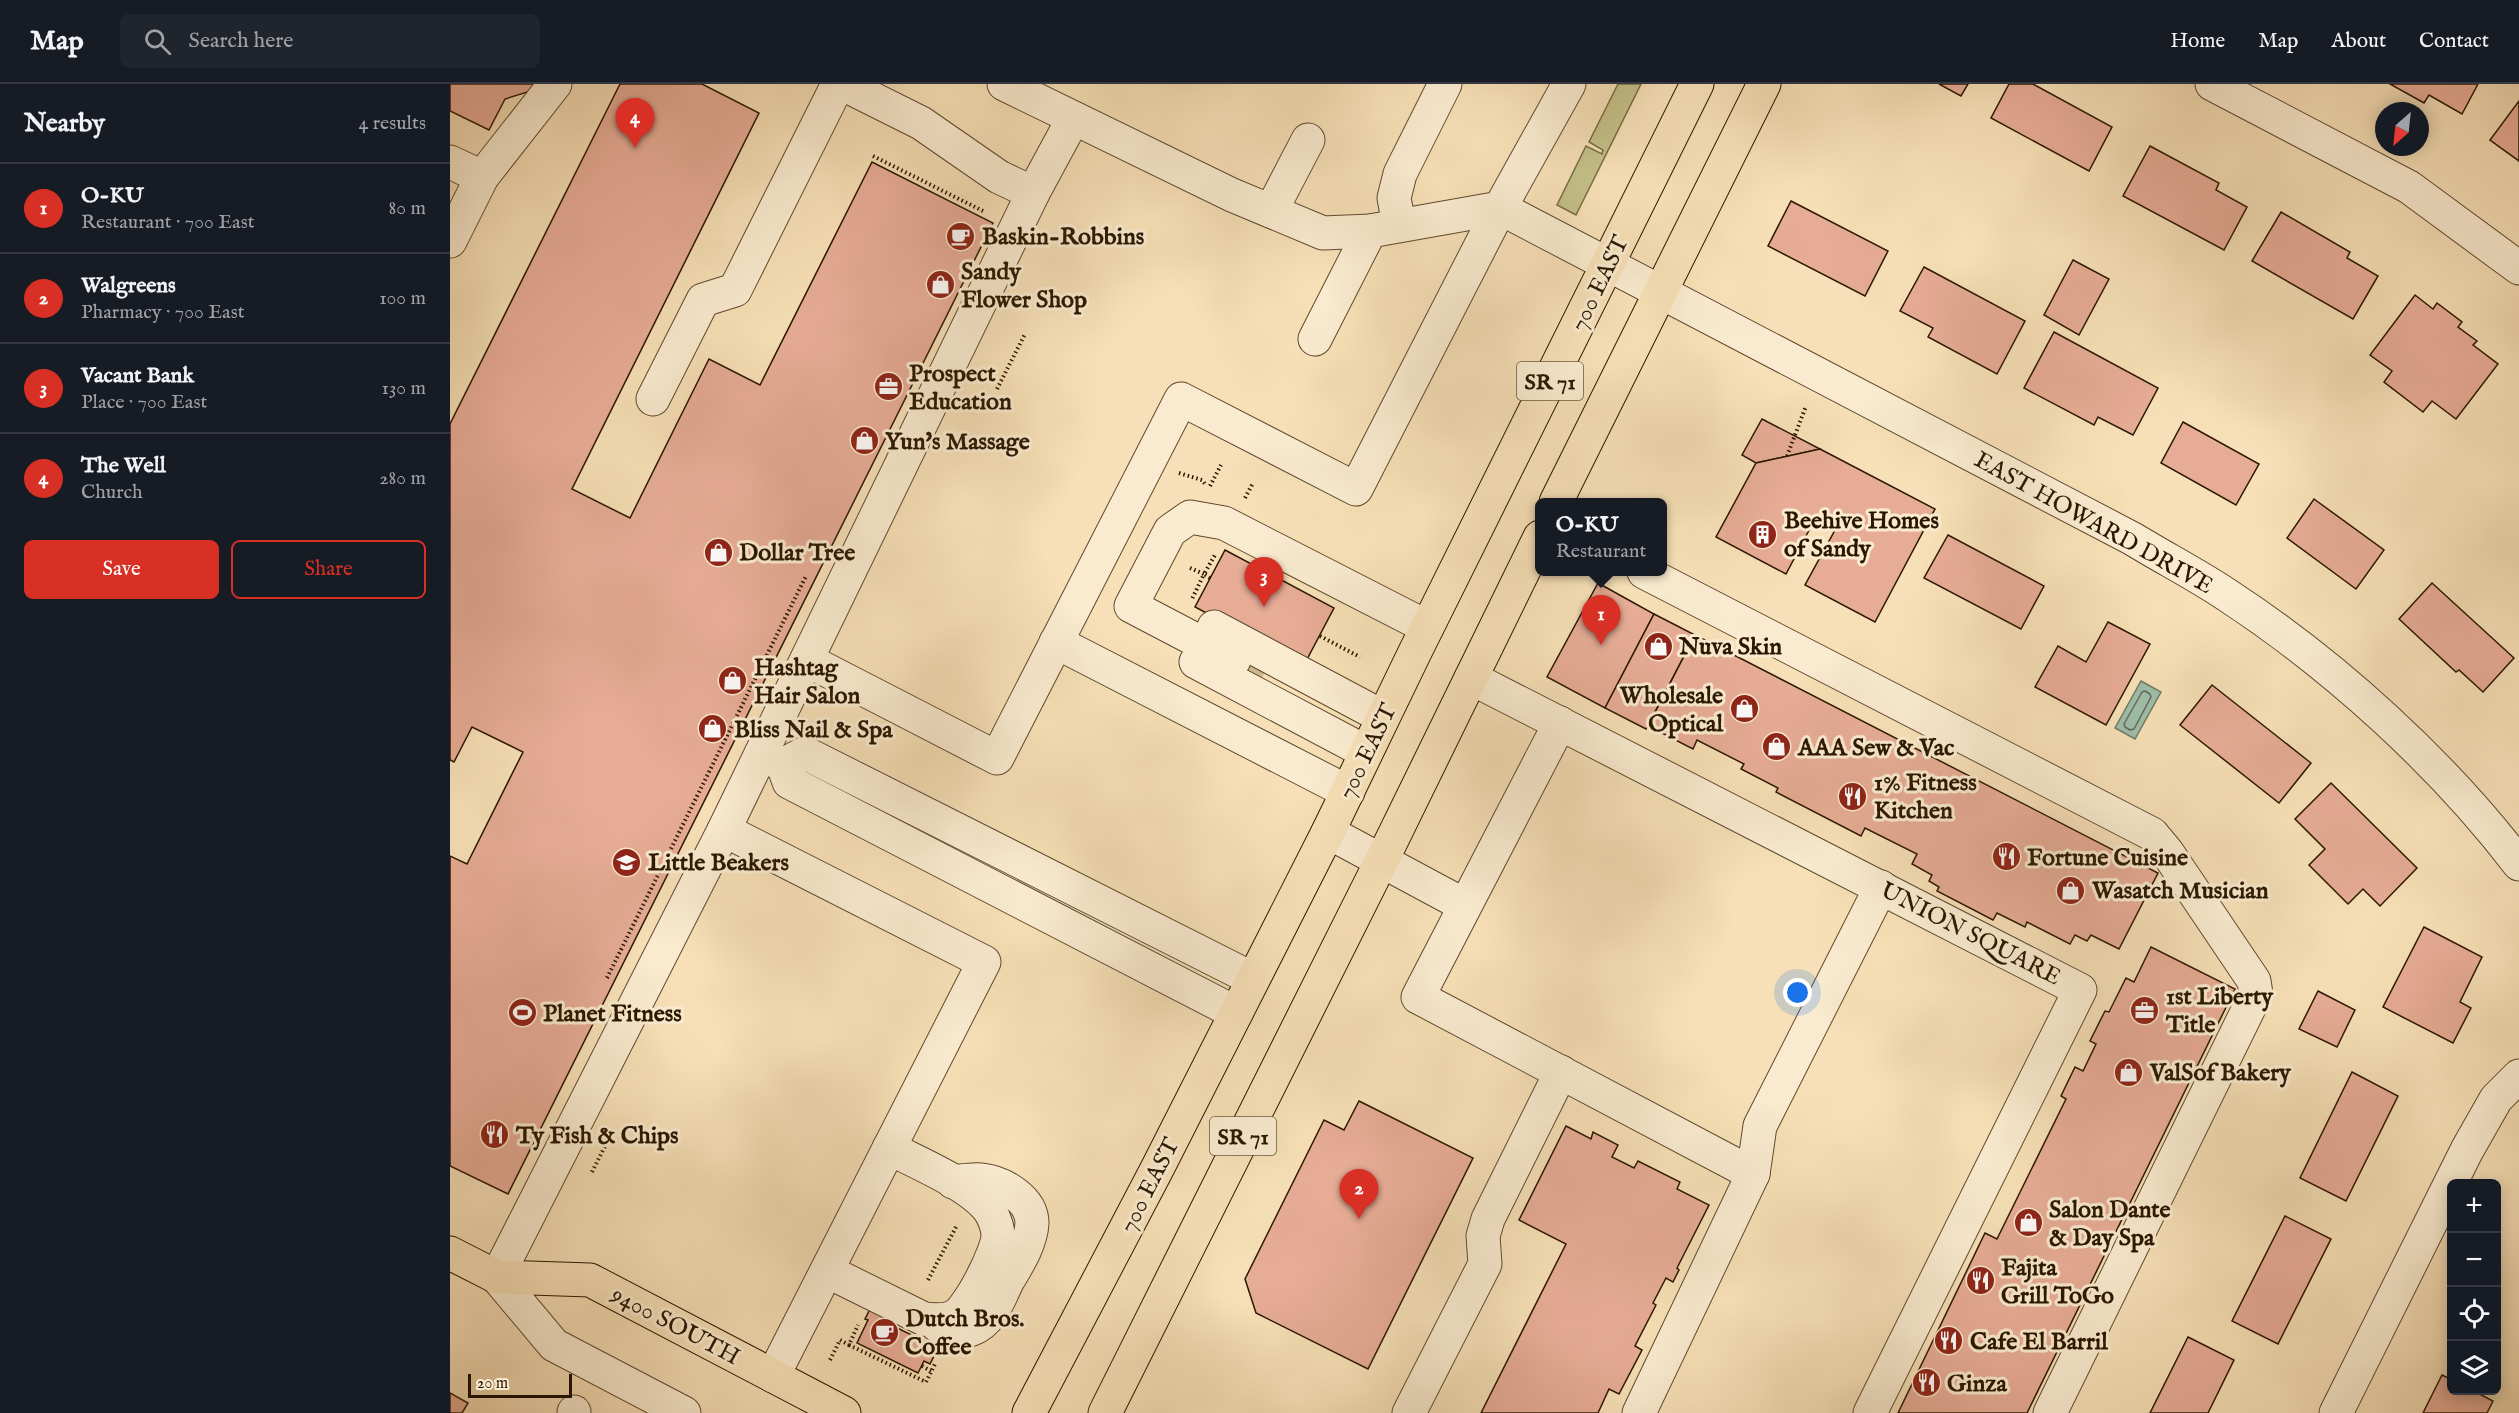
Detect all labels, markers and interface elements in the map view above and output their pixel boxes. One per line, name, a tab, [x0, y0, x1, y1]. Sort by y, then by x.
search box	[120, 14, 540, 68]
text: Map	[30, 24, 84, 59]
icon: search	[141, 25, 174, 58]
text: Search here	[189, 27, 293, 55]
text: Home	[2170, 28, 2225, 55]
text: Map	[2258, 28, 2298, 55]
text: About	[2331, 28, 2386, 55]
text: Contact	[2419, 28, 2489, 55]
pin: 4	[616, 98, 654, 148]
north arrow	[2375, 102, 2429, 156]
text: Nearby	[24, 107, 105, 140]
text: 4 results	[359, 111, 426, 136]
text: O-KU	[81, 182, 144, 210]
text: 1	[40, 196, 47, 221]
text: 80 m	[389, 196, 426, 221]
text: Restaurant · 700 East	[81, 210, 255, 235]
cafe icon: Baskin-Robbins	[945, 220, 977, 252]
place label: Baskin-Robbins	[982, 222, 1145, 253]
street label: 700 EAST	[1564, 230, 1637, 337]
place label: Sandy Flower Shop	[961, 257, 1087, 316]
shop icon: Sandy Flower Shop	[924, 269, 956, 301]
text: Walgreens	[81, 272, 176, 300]
text: 2	[39, 286, 48, 311]
text: 100 m	[379, 286, 426, 311]
text: Pharmacy · 700 East	[81, 300, 245, 325]
place label: Prospect Education	[909, 359, 1012, 418]
text: Vacant Bank	[81, 362, 194, 390]
road number: SR 71	[1517, 362, 1583, 400]
office icon: Prospect Education	[872, 371, 904, 403]
text: 3	[40, 376, 47, 401]
text: 130 m	[381, 376, 426, 401]
text: Place · 700 East	[81, 390, 207, 415]
shop icon: Yun's Massage	[848, 425, 880, 457]
place label: Yun's Massage	[885, 427, 1030, 458]
street label: EAST HOWARD DRIVE	[1968, 445, 2218, 602]
text: The Well	[81, 452, 166, 480]
text: 4	[39, 466, 48, 491]
text: 280 m	[379, 466, 426, 491]
text: Church	[81, 480, 143, 505]
popup	[1535, 498, 1667, 576]
place label: Beehive Homes of Sandy	[1784, 506, 1939, 565]
text: O-KU	[1556, 511, 1618, 539]
building icon: Beehive Homes of Sandy	[1747, 518, 1779, 550]
shop icon: Dollar Tree	[702, 536, 734, 568]
place label: Dollar Tree	[739, 538, 855, 569]
text: Restaurant	[1556, 539, 1646, 564]
button: Save	[24, 540, 219, 599]
button: Share	[231, 540, 426, 599]
pin: 3	[1244, 558, 1284, 607]
pin: 1	[1582, 596, 1620, 645]
shop icon: Nuva Skin	[1642, 630, 1674, 662]
place label: Nuva Skin	[1678, 632, 1782, 663]
place label: Hashtag Hair Salon	[754, 653, 860, 712]
shop icon: Hashtag Hair Salon	[717, 665, 749, 697]
place label: Wholesale Optical	[1619, 681, 1723, 740]
shop icon: Wholesale Optical	[1728, 693, 1760, 725]
street label: 700 EAST	[1332, 698, 1405, 805]
shop icon: Bliss Nail & Spa	[697, 713, 729, 745]
place label: Bliss Nail & Spa	[734, 715, 893, 746]
shop icon: AAA Sew & Vac	[1761, 731, 1793, 763]
place label: AAA Sew & Vac	[1797, 733, 1954, 764]
place label: 1% Fitness Kitchen	[1874, 768, 1977, 827]
restaurant icon: 1% Fitness Kitchen	[1837, 780, 1869, 812]
restaurant icon: Fortune Cuisine	[1990, 841, 2022, 873]
place label: Fortune Cuisine	[2027, 843, 2188, 874]
school or university icon: Little Beakers	[611, 846, 643, 878]
place label: Little Beakers	[648, 848, 789, 879]
shop icon: Wasatch Musician	[2055, 874, 2087, 906]
street label: UNION SQUARE	[1875, 875, 2066, 993]
place label: Wasatch Musician	[2091, 876, 2269, 907]
your location	[1783, 978, 1812, 1007]
place label: 1st Liberty Title	[2165, 982, 2274, 1041]
office icon: 1st Liberty Title	[2129, 994, 2161, 1026]
sports icon: Planet Fitness	[506, 997, 538, 1029]
place label: Planet Fitness	[543, 999, 682, 1030]
shop icon: ValSof Bakery	[2113, 1056, 2145, 1088]
place label: ValSof Bakery	[2149, 1058, 2292, 1089]
road number: SR 71	[1210, 1117, 1276, 1155]
restaurant icon: Ty Fish & Chips	[479, 1119, 511, 1151]
place label: Ty Fish & Chips	[515, 1121, 679, 1152]
street label: 700 EAST	[1113, 1132, 1188, 1238]
pin: 2	[1340, 1170, 1378, 1219]
map controls	[2447, 1179, 2501, 1395]
button: +	[2447, 1179, 2501, 1233]
place label: Salon Dante & Day Spa	[2049, 1195, 2171, 1254]
shop icon: Salon Dante & Day Spa	[2012, 1207, 2044, 1239]
button: −	[2447, 1233, 2501, 1287]
place label: Fajita Grill ToGo	[2001, 1253, 2114, 1312]
restaurant icon: Fajita Grill ToGo	[1964, 1265, 1996, 1297]
street label: 9400 SOUTH	[605, 1279, 745, 1373]
button: locate	[2447, 1287, 2501, 1341]
place label: Dutch Bros. Coffee	[905, 1304, 1024, 1363]
cafe icon: Dutch Bros. Coffee	[868, 1316, 900, 1348]
restaurant icon: Cafe El Barril	[1933, 1325, 1965, 1357]
place label: Cafe El Barril	[1970, 1327, 2108, 1358]
button: layers	[2447, 1341, 2501, 1395]
restaurant icon: Ginza	[1910, 1367, 1942, 1399]
place label: Ginza	[1947, 1369, 2007, 1400]
scale bar	[468, 1371, 572, 1398]
text: 20 m	[477, 1374, 508, 1394]

